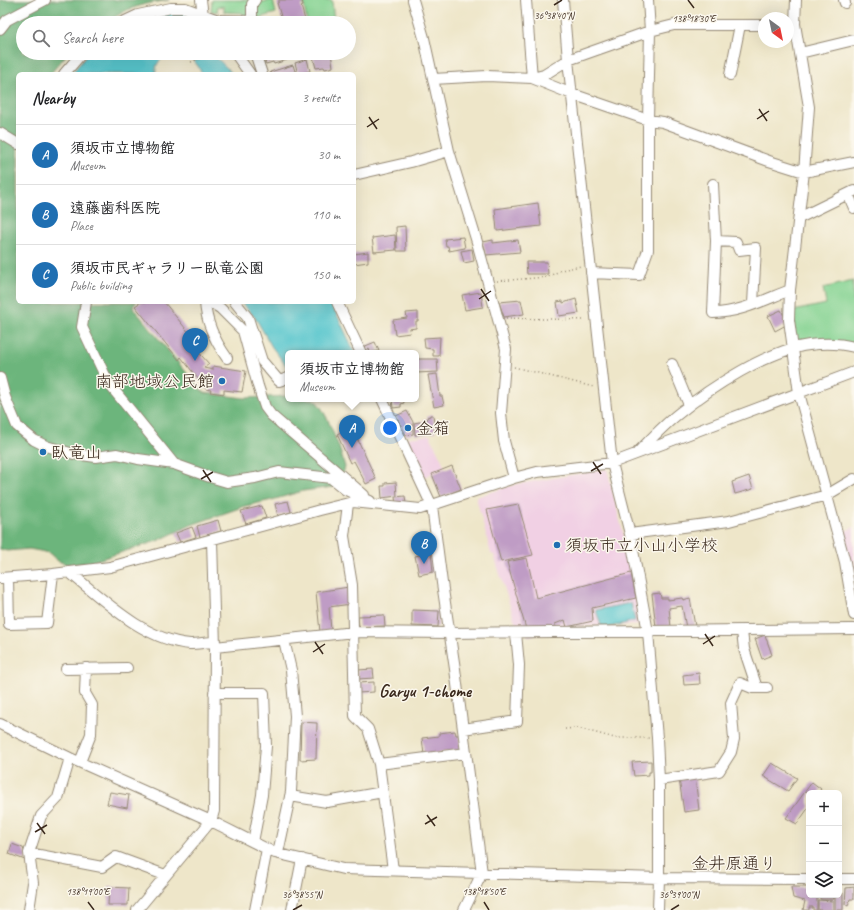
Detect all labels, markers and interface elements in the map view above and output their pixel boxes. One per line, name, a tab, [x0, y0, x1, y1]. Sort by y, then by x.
text: 36°38'40"N	[534, 9, 576, 22]
text: 138°18'30"E	[672, 12, 717, 25]
north arrow	[758, 12, 794, 48]
search box	[16, 16, 356, 60]
icon: search	[30, 27, 52, 49]
text: Search here	[62, 29, 123, 48]
text: Nearby	[32, 88, 75, 109]
text: 3 results	[302, 90, 340, 106]
text: 須坂市立博物館	[70, 139, 175, 158]
text: A	[42, 147, 48, 163]
text: 30 m	[318, 147, 340, 163]
text: Museum	[70, 158, 105, 174]
text: 遠藤歯科医院	[70, 199, 160, 218]
text: B	[42, 207, 48, 223]
text: 110 m	[312, 207, 340, 223]
text: Place	[70, 218, 93, 234]
text: 須坂市民ギャラリー臥竜公園	[70, 259, 264, 278]
text: C	[42, 267, 48, 283]
text: 150 m	[312, 267, 340, 283]
text: Public building	[70, 278, 132, 294]
pin: C	[182, 328, 208, 361]
popup	[285, 350, 419, 402]
text: 須坂市立博物館	[299, 360, 405, 379]
place label: 南部地域公民館	[95, 371, 214, 392]
marker: 南部地域公民館	[217, 376, 227, 386]
text: Museum	[299, 379, 335, 395]
pin: A	[339, 415, 365, 448]
your location	[380, 418, 400, 438]
place label: 金箱	[416, 418, 450, 439]
marker: 金箱	[403, 423, 413, 433]
place label: 臥竜山	[51, 442, 102, 463]
marker: 臥竜山	[38, 447, 48, 457]
pin: B	[411, 531, 437, 564]
place label: 須坂市立小山小学校	[565, 535, 718, 556]
marker: 須坂市立小山小学校	[552, 540, 562, 550]
district label: Garyu 1-chome	[379, 680, 473, 702]
map controls	[806, 790, 842, 898]
button: +	[806, 790, 842, 826]
button: −	[806, 826, 842, 862]
street label: 金井原通り	[692, 853, 777, 874]
button: layers	[806, 862, 842, 898]
text: 138°19'00"E	[66, 885, 111, 898]
text: 138°18'50"E	[462, 885, 507, 898]
text: 36°38'55"N	[282, 888, 324, 901]
text: 36°39'00"N	[659, 888, 701, 901]

